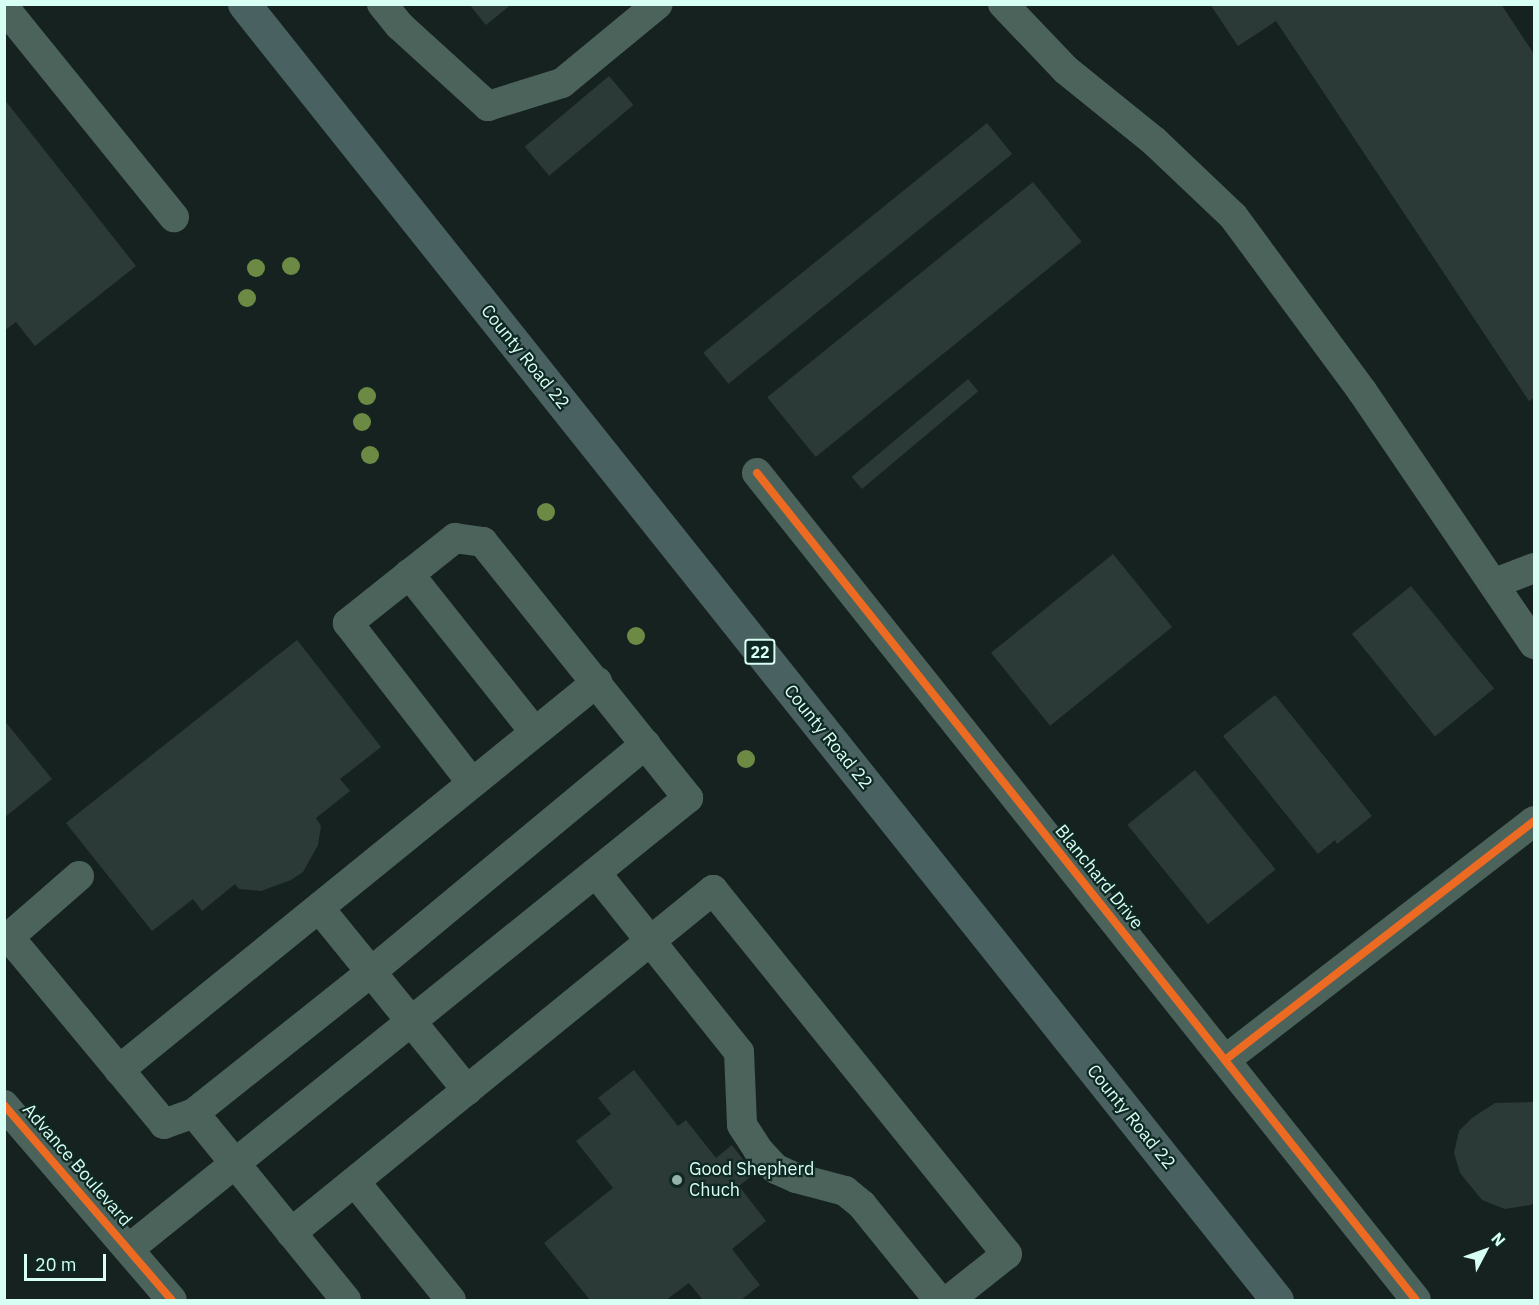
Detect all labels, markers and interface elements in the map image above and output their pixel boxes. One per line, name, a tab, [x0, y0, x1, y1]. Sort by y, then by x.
street label: County Road 22	[476, 300, 574, 414]
road number: 22	[744, 639, 777, 665]
street label: County Road 22	[779, 680, 877, 794]
street label: Blanchard Drive	[1050, 820, 1148, 934]
street label: County Road 22	[1082, 1060, 1180, 1174]
street label: Advance Boulevard	[18, 1099, 136, 1231]
place label: Good Shepherd Chuch	[689, 1159, 814, 1202]
marker: Good Shepherd Chuch	[670, 1173, 684, 1187]
north arrow	[1455, 1221, 1515, 1281]
text: N	[1487, 1228, 1510, 1250]
scale bar	[27, 1242, 110, 1280]
text: 20 m	[35, 1253, 77, 1276]

